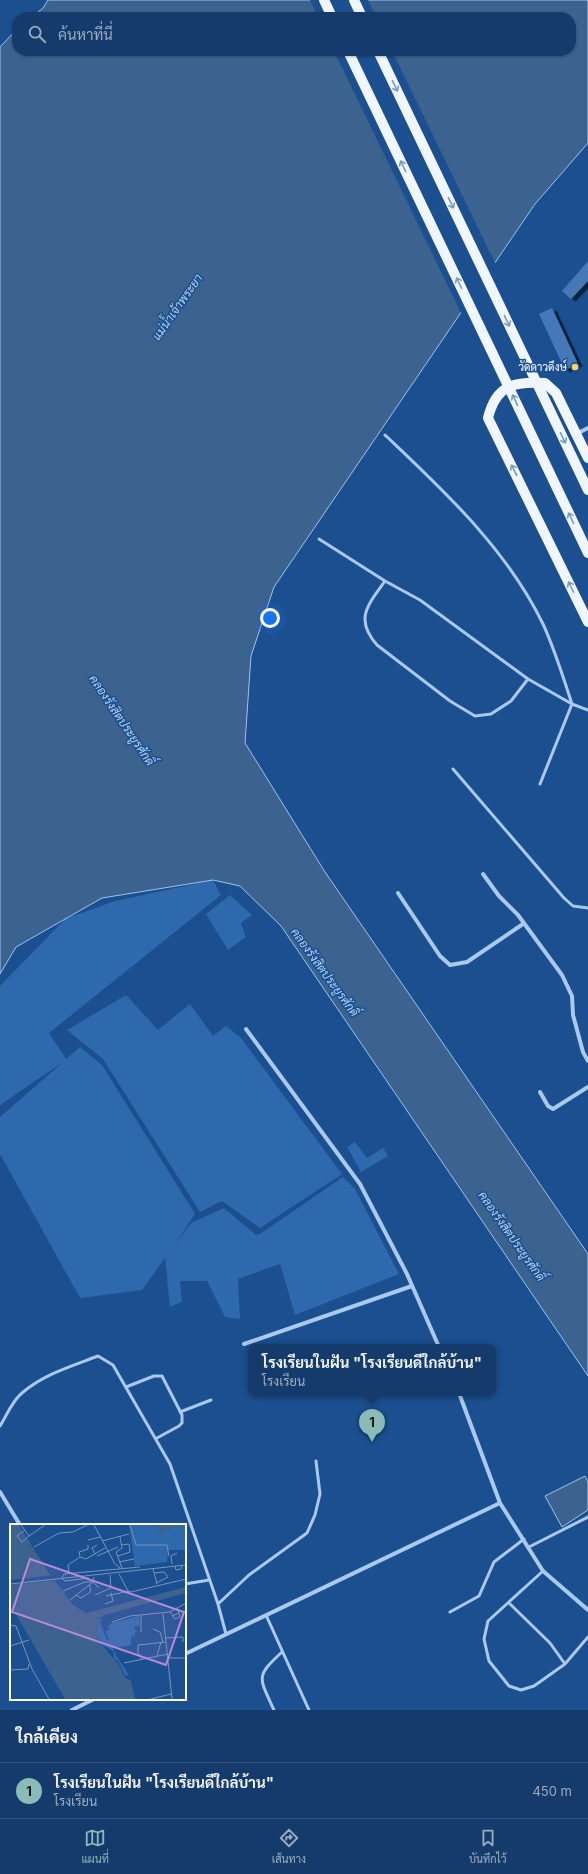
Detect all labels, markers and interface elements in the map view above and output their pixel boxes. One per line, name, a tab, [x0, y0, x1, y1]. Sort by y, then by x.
search box	[12, 12, 576, 56]
icon: search	[26, 23, 48, 45]
text: ค้นหาที่นี่	[58, 25, 113, 44]
one-way arrow	[392, 80, 399, 92]
one-way arrow	[399, 160, 406, 172]
one-way arrow	[448, 197, 455, 209]
water label: แม่น้ำเจ้าพระยา	[146, 269, 205, 343]
one-way arrow	[455, 277, 462, 289]
one-way arrow	[504, 314, 511, 326]
place label: วัดดาวดึงษ์	[518, 359, 568, 374]
marker: วัดดาวดึงษ์	[570, 362, 580, 372]
one-way arrow	[511, 395, 518, 407]
one-way arrow	[560, 432, 567, 444]
one-way arrow	[510, 465, 517, 477]
one-way arrow	[567, 512, 574, 524]
one-way arrow	[567, 581, 574, 593]
your location	[260, 608, 280, 628]
water label: คลองรังสิตประยูรศักดิ์	[85, 670, 162, 771]
water label: คลองรังสิตประยูรศักดิ์	[287, 923, 367, 1022]
water label: คลองรังสิตประยูรศักดิ์	[475, 1186, 553, 1287]
popup	[248, 1344, 496, 1396]
text: โรงเรียนในฝัน "โรงเรียนดีใกล้บ้าน"	[262, 1353, 482, 1372]
text: โรงเรียน	[262, 1373, 305, 1389]
pin: 1	[359, 1409, 385, 1442]
inset map	[10, 1524, 186, 1700]
text: ใกล้เคียง	[16, 1727, 78, 1747]
text: โรงเรียนในฝัน "โรงเรียนดีใกล้บ้าน"	[54, 1773, 274, 1792]
text: 1	[26, 1783, 32, 1799]
text: 450 m	[532, 1783, 572, 1799]
text: โรงเรียน	[54, 1793, 97, 1809]
tab: แผนที่	[81, 1827, 109, 1866]
tab: เส้นทาง	[272, 1827, 306, 1866]
tab: บันทึกไว้	[469, 1827, 507, 1866]

